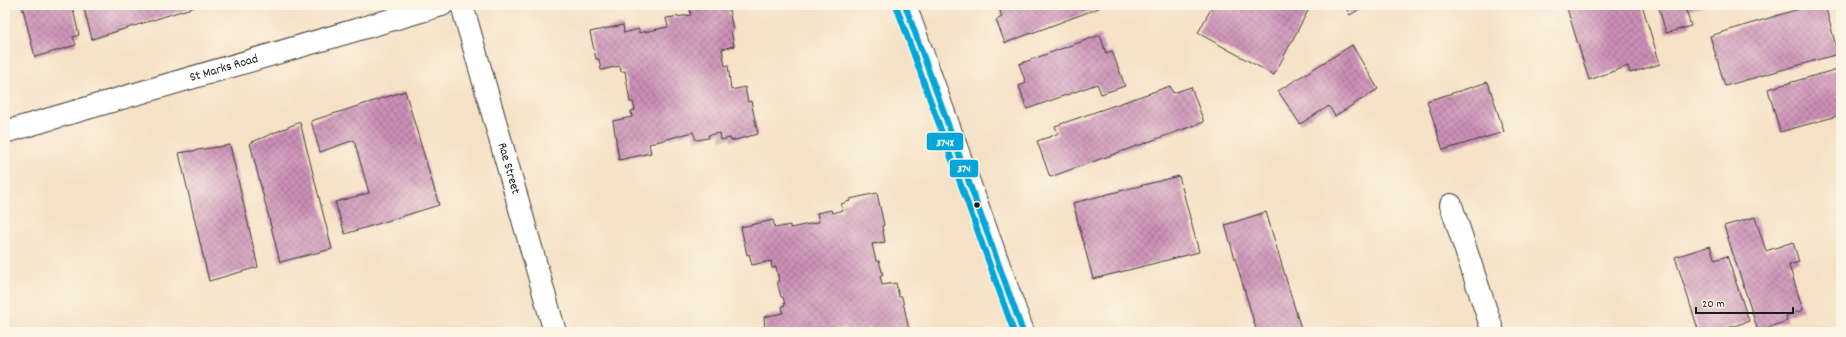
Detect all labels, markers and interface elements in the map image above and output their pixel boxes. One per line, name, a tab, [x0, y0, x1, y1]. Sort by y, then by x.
street label: St Marks Road	[188, 49, 260, 87]
line badge: 374X	[926, 132, 964, 151]
text: 374X	[936, 136, 954, 152]
street label: Rae Street	[492, 141, 525, 197]
line badge: 374	[949, 159, 979, 178]
text: 374	[957, 162, 971, 178]
unlabelled marker	[972, 200, 982, 210]
scale bar	[1696, 289, 1793, 315]
text: 20 m	[1702, 296, 1725, 313]

